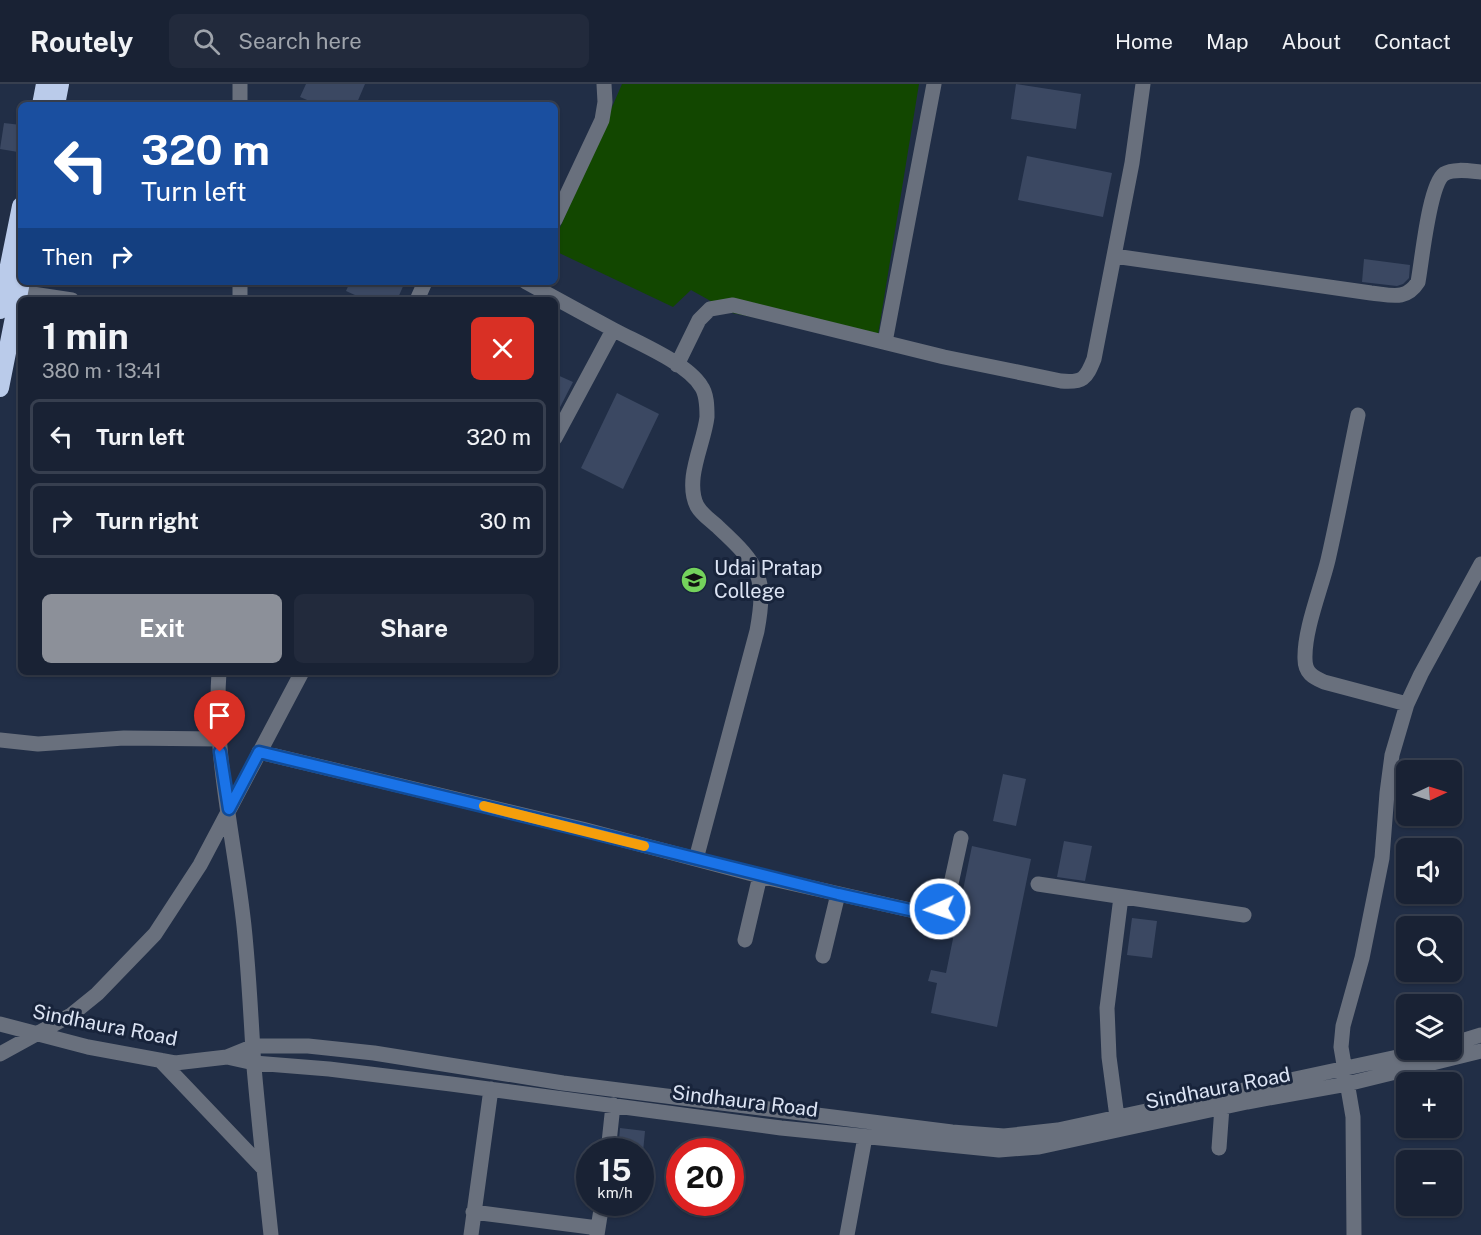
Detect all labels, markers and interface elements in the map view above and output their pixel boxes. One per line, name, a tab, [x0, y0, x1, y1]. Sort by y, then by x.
search box	[169, 14, 589, 68]
text: Routely	[30, 25, 133, 58]
icon: search	[190, 25, 223, 58]
text: Search here	[238, 28, 362, 54]
text: Home	[1115, 29, 1173, 54]
text: Map	[1206, 29, 1249, 54]
text: About	[1282, 29, 1341, 54]
text: Contact	[1374, 29, 1451, 54]
text: 320 m	[141, 125, 270, 174]
icon: left	[42, 126, 120, 204]
text: Turn left	[141, 175, 247, 207]
icon: right	[105, 240, 138, 273]
text: Then	[42, 244, 93, 270]
text: 1 min	[42, 315, 129, 357]
button: close	[471, 317, 534, 380]
text: 380 m · 13:41	[42, 359, 162, 383]
icon: left	[45, 420, 78, 453]
text: Turn left	[96, 424, 185, 450]
text: 320 m	[466, 424, 531, 450]
icon: right	[45, 504, 78, 537]
text: Turn right	[96, 508, 199, 534]
text: 30 m	[479, 508, 531, 534]
place label: Udai Pratap College	[714, 556, 822, 603]
school or university icon: Udai Pratap College	[679, 565, 709, 595]
button: Exit	[42, 594, 282, 663]
button: Share	[294, 594, 534, 663]
pin	[194, 690, 245, 752]
icon: arrive	[203, 699, 236, 732]
north arrow	[1396, 760, 1462, 826]
map controls	[1396, 760, 1462, 1216]
button: sound	[1396, 838, 1462, 904]
position arrow	[908, 877, 972, 941]
button: search	[1396, 916, 1462, 982]
button: layers	[1396, 994, 1462, 1060]
street label: Sindhaura Road	[30, 999, 180, 1051]
street label: Sindhaura Road	[1143, 1062, 1293, 1114]
button: +	[1396, 1072, 1462, 1138]
street label: Sindhaura Road	[671, 1080, 819, 1122]
speed limit sign: 20	[666, 1138, 744, 1216]
button: −	[1396, 1150, 1462, 1216]
text: 15	[598, 1152, 632, 1188]
text: km/h	[597, 1184, 633, 1201]

